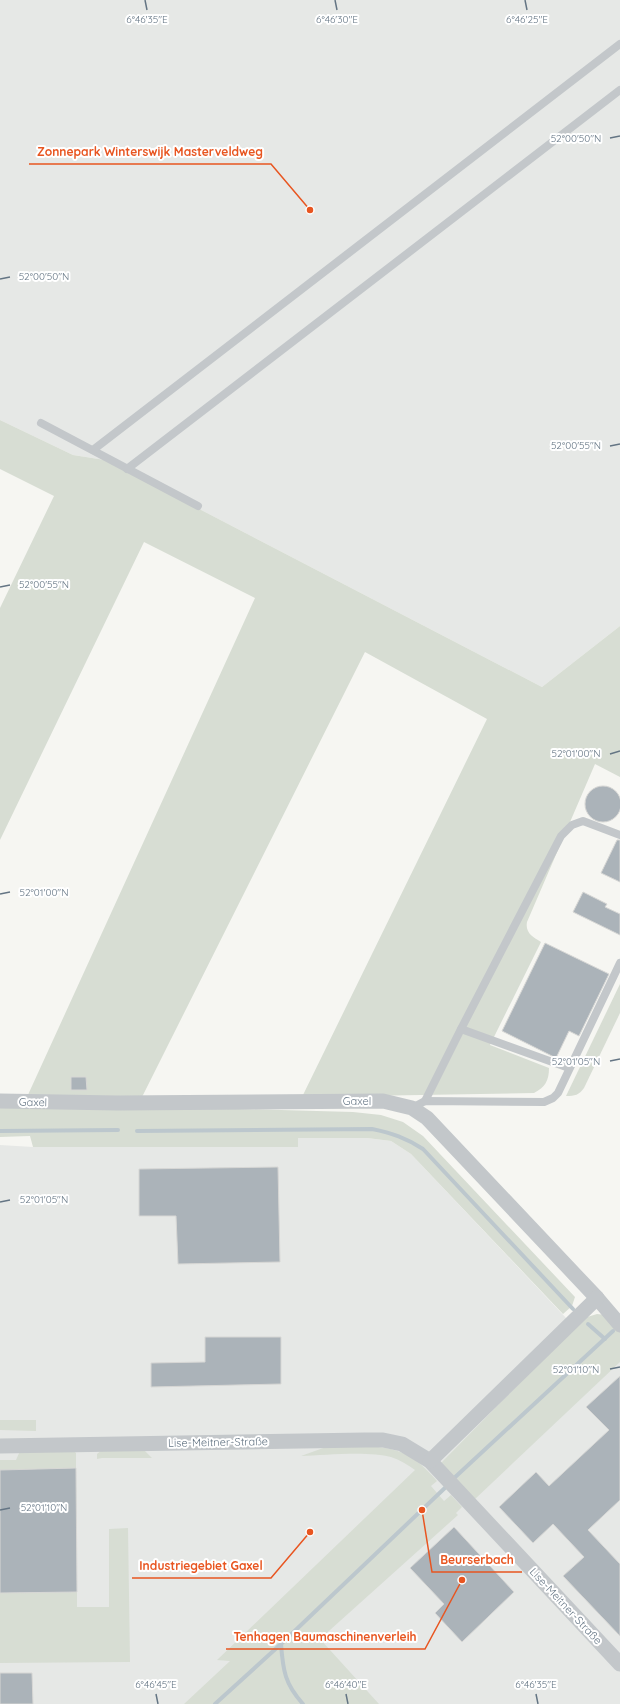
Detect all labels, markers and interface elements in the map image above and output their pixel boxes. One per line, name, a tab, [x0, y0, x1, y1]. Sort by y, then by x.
text: 6°46'35"E	[126, 13, 168, 26]
text: 6°46'30"E	[316, 13, 358, 26]
text: 6°46'25"E	[506, 13, 548, 26]
text: 52°00'50"N	[551, 132, 601, 145]
callout: Zonnepark Winterswijk Masterveldweg	[29, 140, 271, 164]
text: Zonnepark Winterswijk Masterveldweg	[37, 144, 263, 159]
text: 52°00'50"N	[19, 270, 69, 283]
text: 52°00'55"N	[551, 439, 601, 452]
text: 52°00'55"N	[19, 578, 69, 591]
text: 52°01'00"N	[552, 747, 600, 760]
text: 52°01'00"N	[20, 886, 68, 899]
text: 52°01'05"N	[552, 1055, 600, 1068]
street label: Gaxel	[343, 1094, 371, 1108]
street label: Gaxel	[19, 1095, 47, 1109]
text: 52°01'05"N	[20, 1193, 68, 1206]
text: 52°01'10"N	[553, 1363, 599, 1376]
street label: Lise-Meitner-Straße	[168, 1434, 268, 1450]
text: 52°01'10"N	[21, 1501, 67, 1514]
callout: Beurserbach	[432, 1548, 522, 1572]
text: Beurserbach	[440, 1552, 514, 1567]
callout: Industriegebiet Gaxel	[132, 1554, 271, 1578]
text: Industriegebiet Gaxel	[139, 1558, 263, 1573]
street label: Lise-Meitner-Straße	[527, 1565, 605, 1647]
callout: Tenhagen Baumaschinenverleih	[226, 1625, 425, 1649]
text: Tenhagen Baumaschinenverleih	[233, 1629, 417, 1644]
text: 6°46'45"E	[135, 1678, 177, 1691]
text: 6°46'40"E	[325, 1678, 367, 1691]
text: 6°46'35"E	[515, 1678, 557, 1691]

